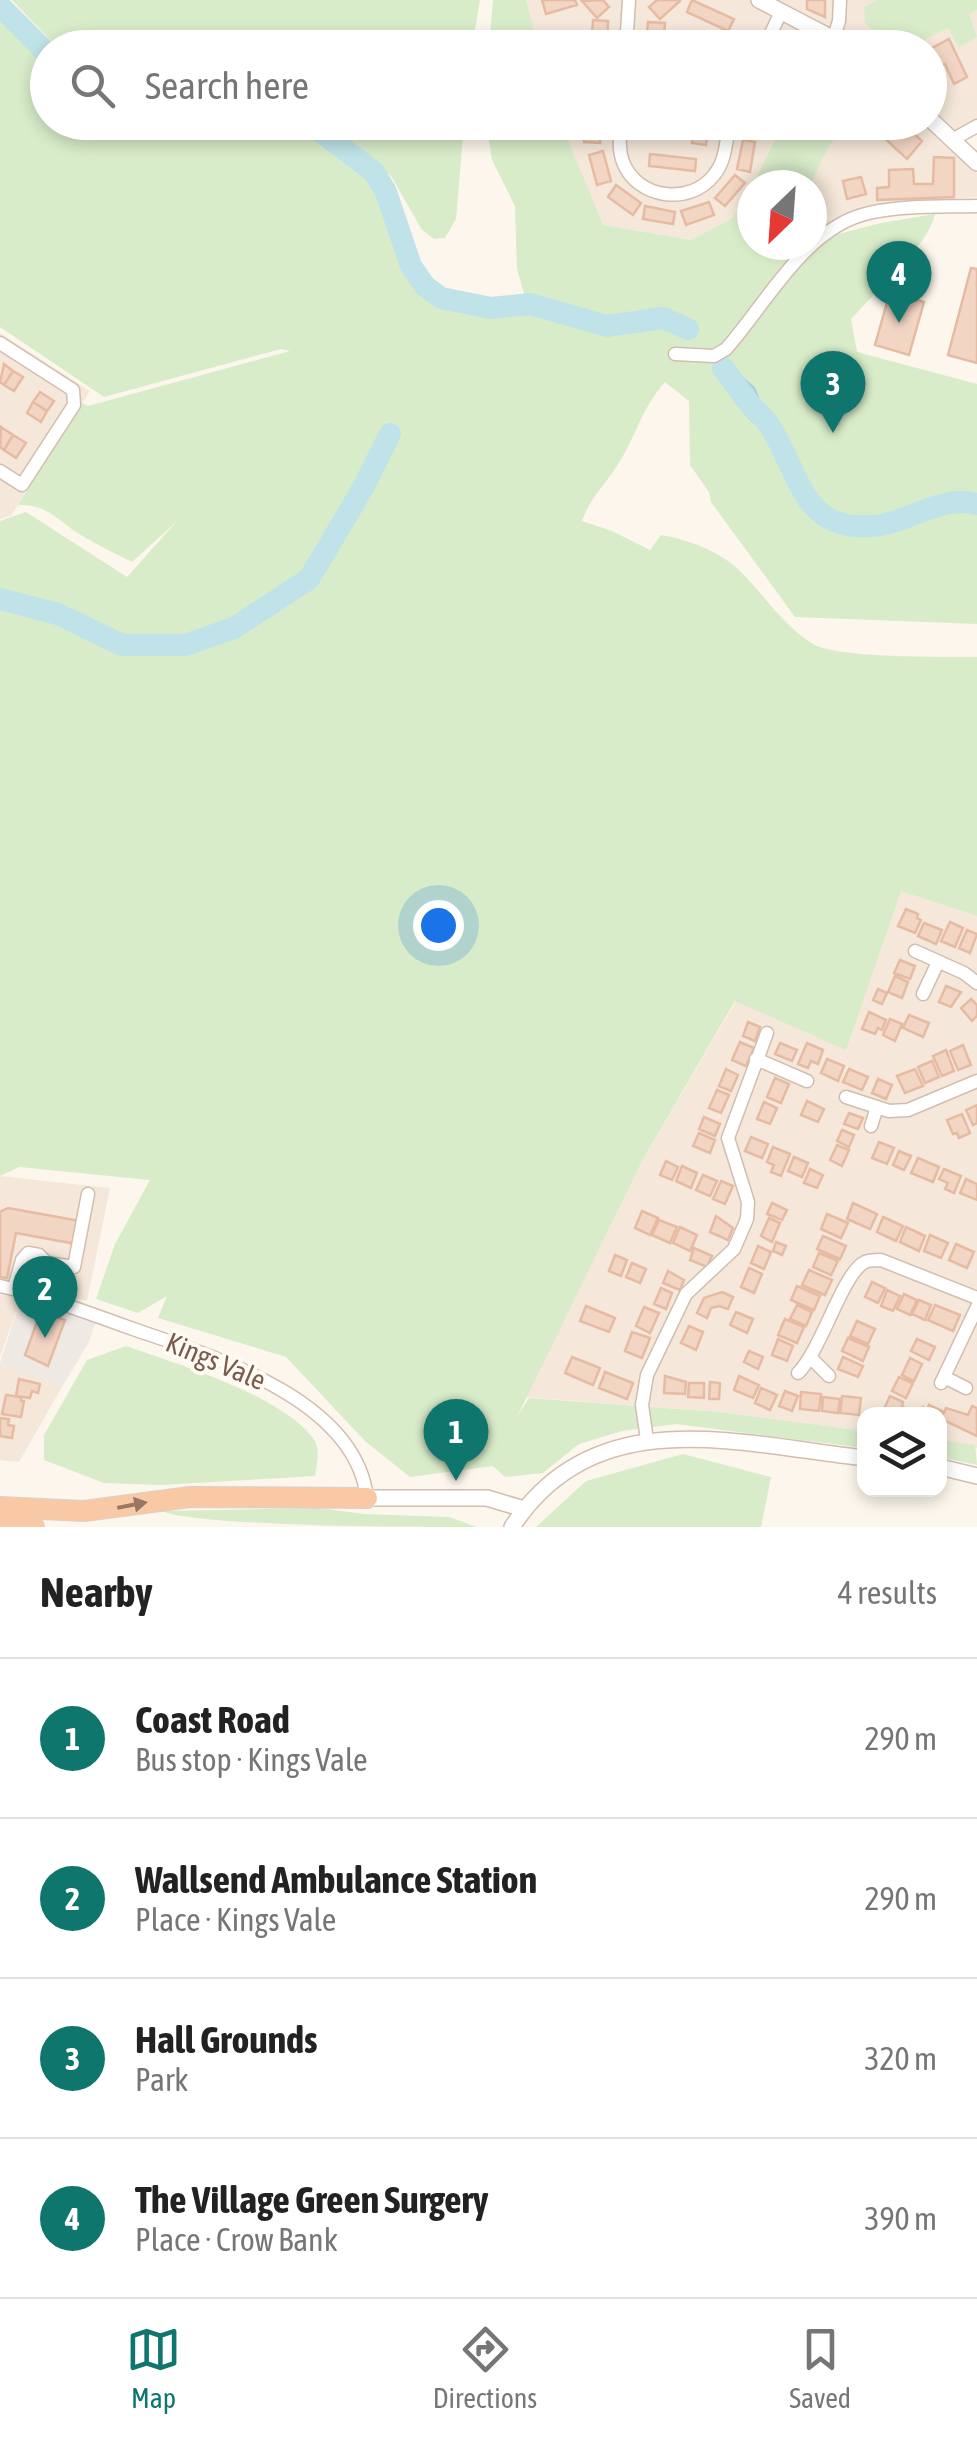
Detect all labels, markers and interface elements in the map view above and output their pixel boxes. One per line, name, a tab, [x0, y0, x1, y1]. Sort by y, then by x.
search box	[30, 30, 947, 140]
icon: search	[65, 58, 120, 113]
text: Search here	[145, 64, 309, 107]
north arrow	[737, 170, 827, 260]
pin: 4	[866, 240, 932, 323]
pin: 3	[800, 350, 866, 433]
your location	[413, 900, 464, 951]
pin: 2	[12, 1256, 78, 1338]
street label: Kings Vale	[161, 1326, 271, 1396]
pin: 1	[424, 1398, 488, 1481]
map controls	[857, 1407, 947, 1497]
button: layers	[857, 1407, 947, 1497]
one-way arrow	[117, 1496, 148, 1512]
text: Nearby	[40, 1568, 153, 1616]
text: 4 results	[838, 1574, 937, 1611]
text: Coast Road	[135, 1698, 290, 1741]
text: 1	[65, 1720, 80, 1757]
text: 290 m	[864, 1720, 937, 1757]
text: Bus stop · Kings Vale	[135, 1741, 368, 1778]
text: Wallsend Ambulance Station	[135, 1858, 537, 1901]
text: 2	[65, 1880, 80, 1917]
text: 290 m	[864, 1880, 937, 1917]
text: Place · Kings Vale	[135, 1901, 336, 1938]
text: Hall Grounds	[135, 2018, 318, 2061]
text: 3	[65, 2040, 80, 2077]
text: 320 m	[864, 2040, 937, 2077]
text: Park	[135, 2061, 188, 2098]
text: The Village Green Surgery	[135, 2178, 488, 2221]
text: 4	[65, 2200, 80, 2237]
text: 390 m	[864, 2200, 937, 2237]
text: Place · Crow Bank	[135, 2221, 338, 2258]
tab: Map	[126, 2322, 181, 2414]
tab: Directions	[433, 2322, 537, 2414]
tab: Saved	[789, 2322, 851, 2414]

